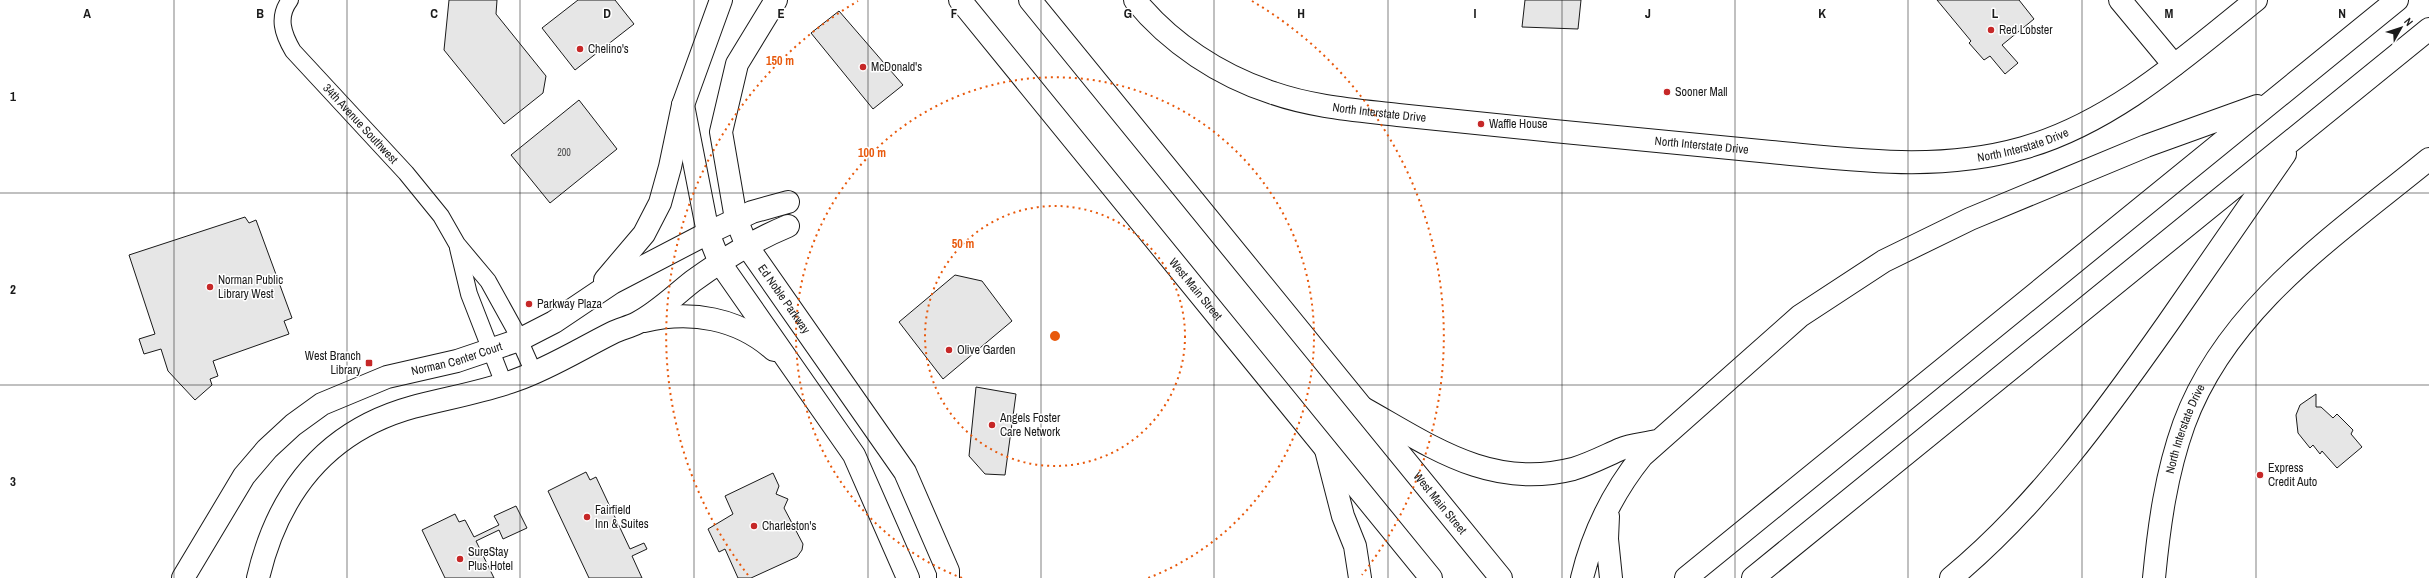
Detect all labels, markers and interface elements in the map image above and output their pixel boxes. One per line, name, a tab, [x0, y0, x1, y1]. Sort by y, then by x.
text: A	[83, 5, 91, 22]
text: B	[256, 5, 264, 22]
text: C	[430, 5, 438, 22]
text: D	[603, 5, 611, 22]
text: E	[777, 5, 785, 22]
text: F	[951, 5, 958, 22]
text: G	[1124, 5, 1132, 22]
text: H	[1297, 5, 1305, 22]
text: I	[1474, 5, 1477, 22]
text: J	[1645, 5, 1651, 22]
text: K	[1818, 5, 1826, 22]
text: L	[1992, 5, 1999, 22]
text: M	[2165, 5, 2174, 22]
text: N	[2338, 5, 2346, 22]
north arrow	[2381, 8, 2421, 48]
text: N	[2401, 15, 2416, 29]
place label: Red Lobster	[1999, 22, 2053, 38]
marker: Red Lobster	[1986, 25, 1996, 35]
place label: Chelino's	[588, 41, 629, 57]
marker: Chelino's	[575, 44, 585, 54]
text: 150 m	[766, 53, 794, 69]
place label: McDonald's	[871, 59, 922, 75]
marker: McDonald's	[858, 62, 868, 72]
street label: 34th Avenue Southwest	[319, 80, 402, 167]
place label: Sooner Mall	[1675, 84, 1728, 100]
marker: Sooner Mall	[1662, 87, 1672, 97]
text: 1	[10, 88, 16, 105]
street label: North Interstate Drive	[1331, 99, 1427, 126]
place label: Waffle House	[1489, 116, 1548, 132]
marker: Waffle House	[1476, 119, 1486, 129]
street label: North Interstate Drive	[1976, 124, 2071, 166]
street label: North Interstate Drive	[1654, 133, 1749, 158]
text: 100 m	[858, 145, 886, 161]
house number: 200	[557, 146, 571, 159]
text: 50 m	[952, 236, 974, 252]
street label: West Main Street	[1165, 255, 1226, 324]
street label: Ed Noble Parkway	[754, 261, 814, 337]
place label: Norman Public Library West	[218, 272, 283, 302]
text: 2	[10, 281, 16, 298]
marker: Norman Public Library West	[205, 282, 215, 292]
place label: Parkway Plaza	[537, 296, 603, 312]
marker: Parkway Plaza	[524, 299, 534, 309]
centre of rings	[1048, 329, 1062, 343]
street label: Norman Center Court	[410, 338, 505, 379]
place label: Olive Garden	[957, 342, 1016, 358]
marker: Olive Garden	[944, 345, 954, 355]
place label: West Branch Library	[305, 348, 361, 378]
marker: West Branch Library	[364, 358, 374, 368]
street label: North Interstate Drive	[2162, 381, 2209, 475]
place label: Angels Foster Care Network	[999, 410, 1061, 440]
marker: Angels Foster Care Network	[987, 420, 997, 430]
place label: Express Credit Auto	[2268, 460, 2317, 490]
street label: West Main Street	[1410, 469, 1470, 538]
marker: Express Credit Auto	[2255, 470, 2265, 480]
text: 3	[10, 473, 16, 490]
place label: Fairfield Inn & Suites	[595, 502, 649, 532]
marker: Fairfield Inn & Suites	[582, 512, 592, 522]
place label: Charleston's	[762, 518, 816, 534]
marker: Charleston's	[749, 521, 759, 531]
place label: SureStay Plus Hotel	[468, 544, 513, 574]
marker: SureStay Plus Hotel	[455, 554, 465, 564]

